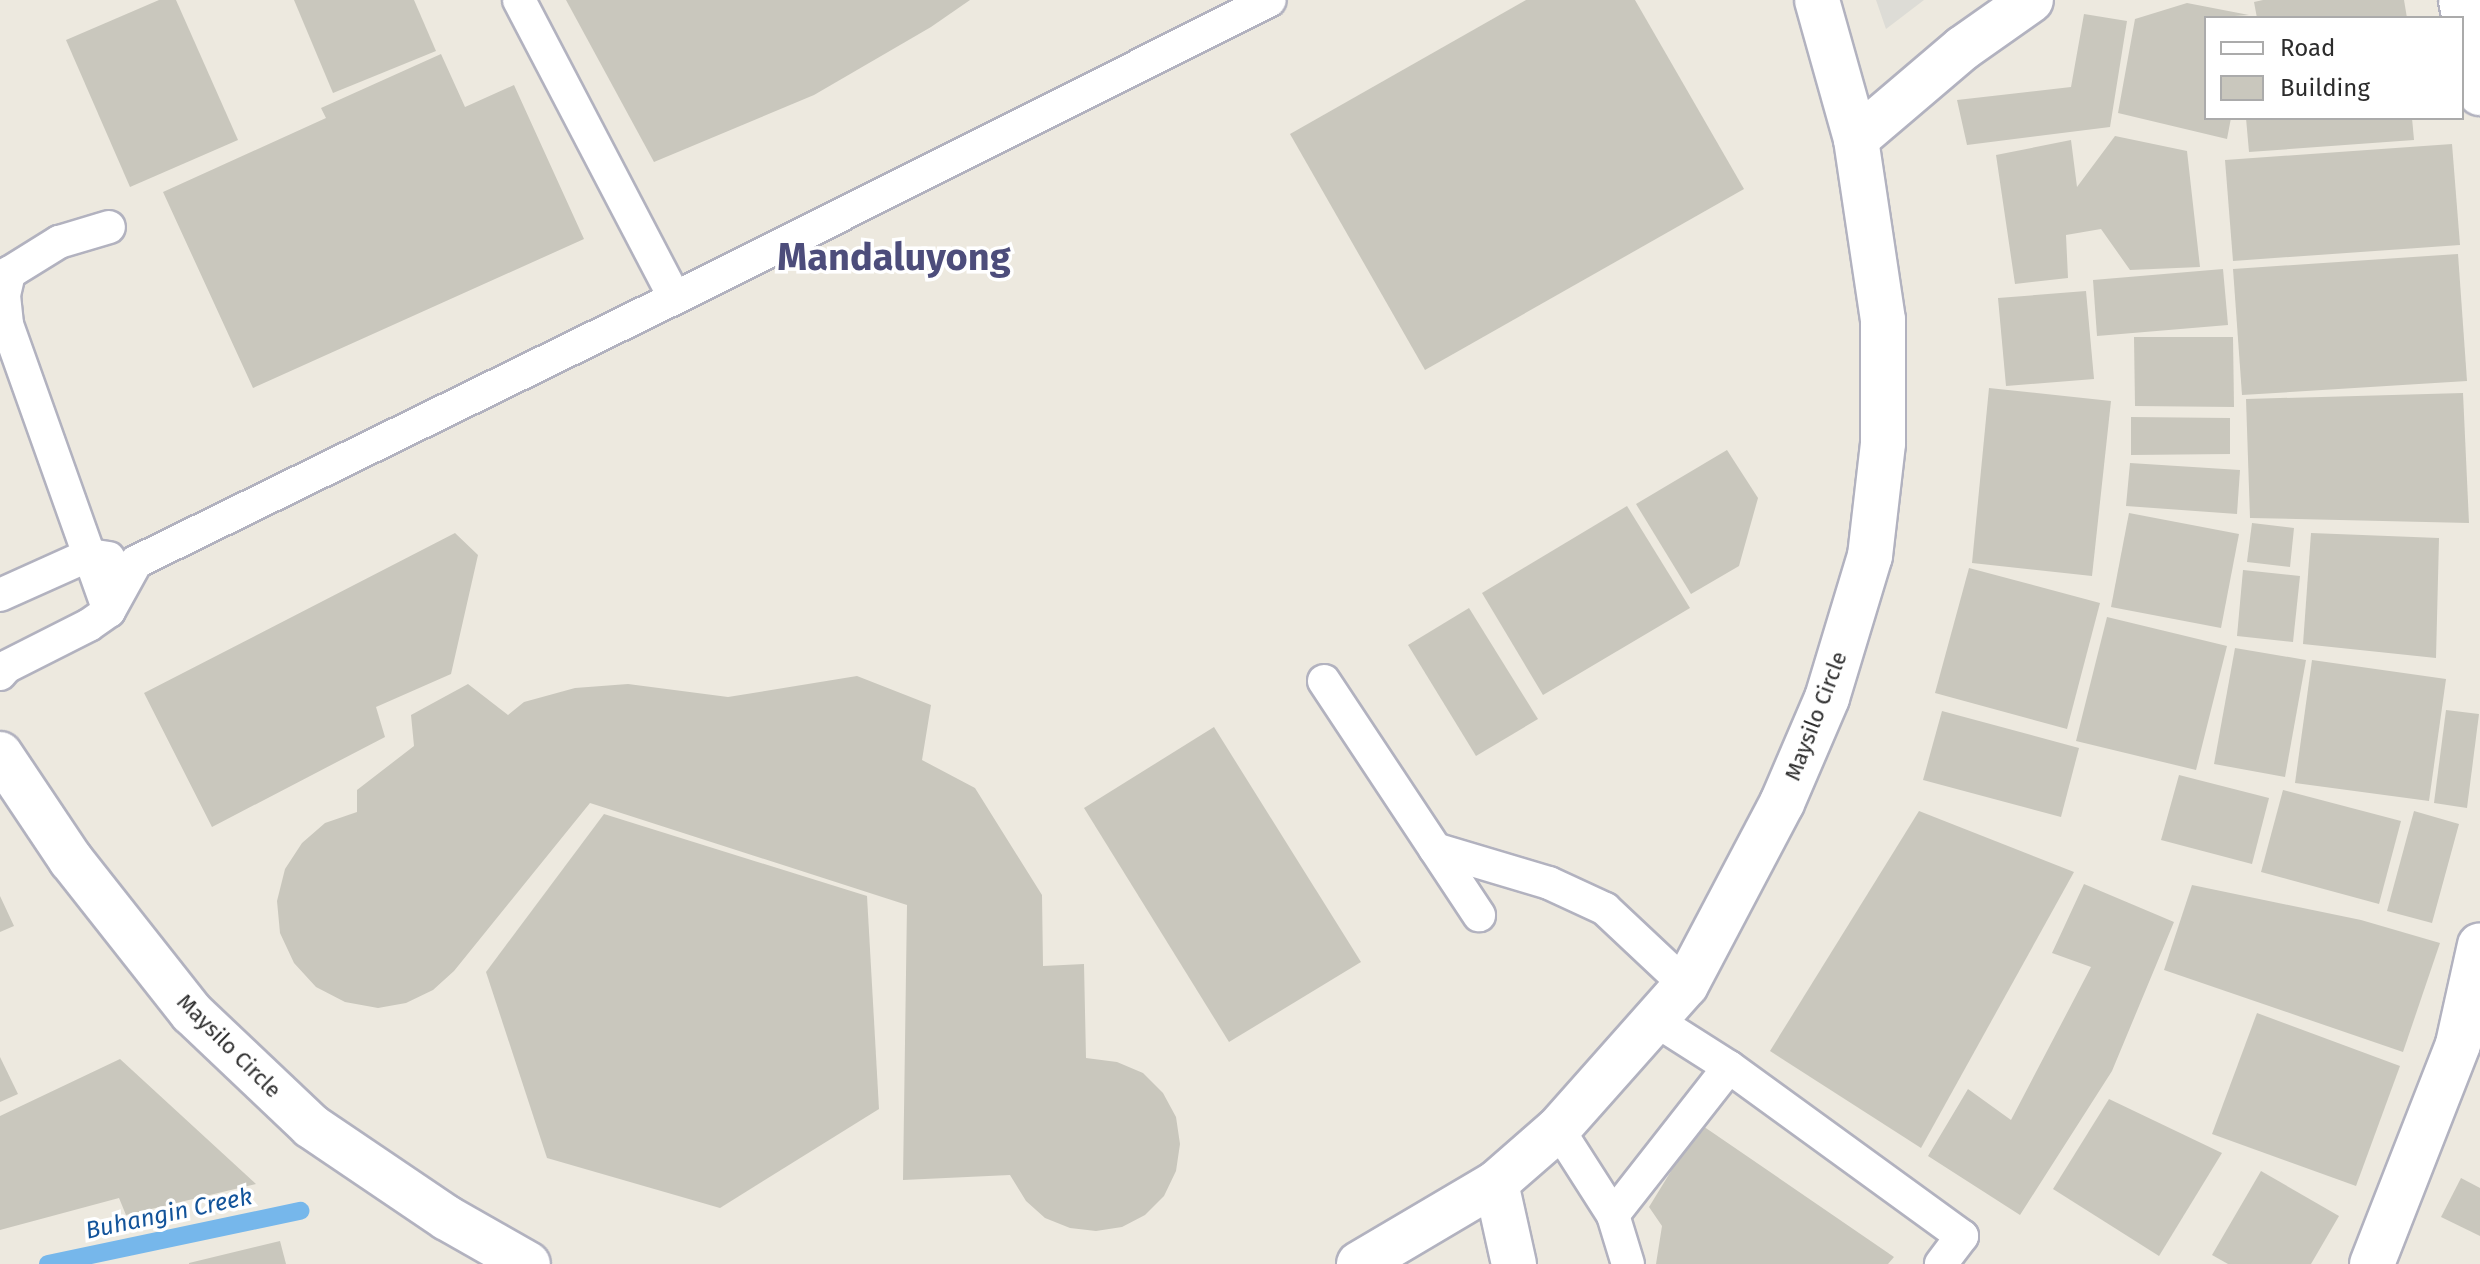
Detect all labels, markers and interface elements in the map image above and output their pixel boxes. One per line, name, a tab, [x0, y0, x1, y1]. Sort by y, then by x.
legend	[2204, 16, 2464, 120]
text: Road	[2280, 34, 2335, 62]
text: Building	[2280, 74, 2370, 102]
district label: Mandaluyong	[777, 235, 1011, 281]
street label: Maysilo Circle	[1779, 648, 1853, 784]
street label: Maysilo Circle	[172, 989, 286, 1103]
water label: Buhangin Creek	[83, 1182, 255, 1246]

